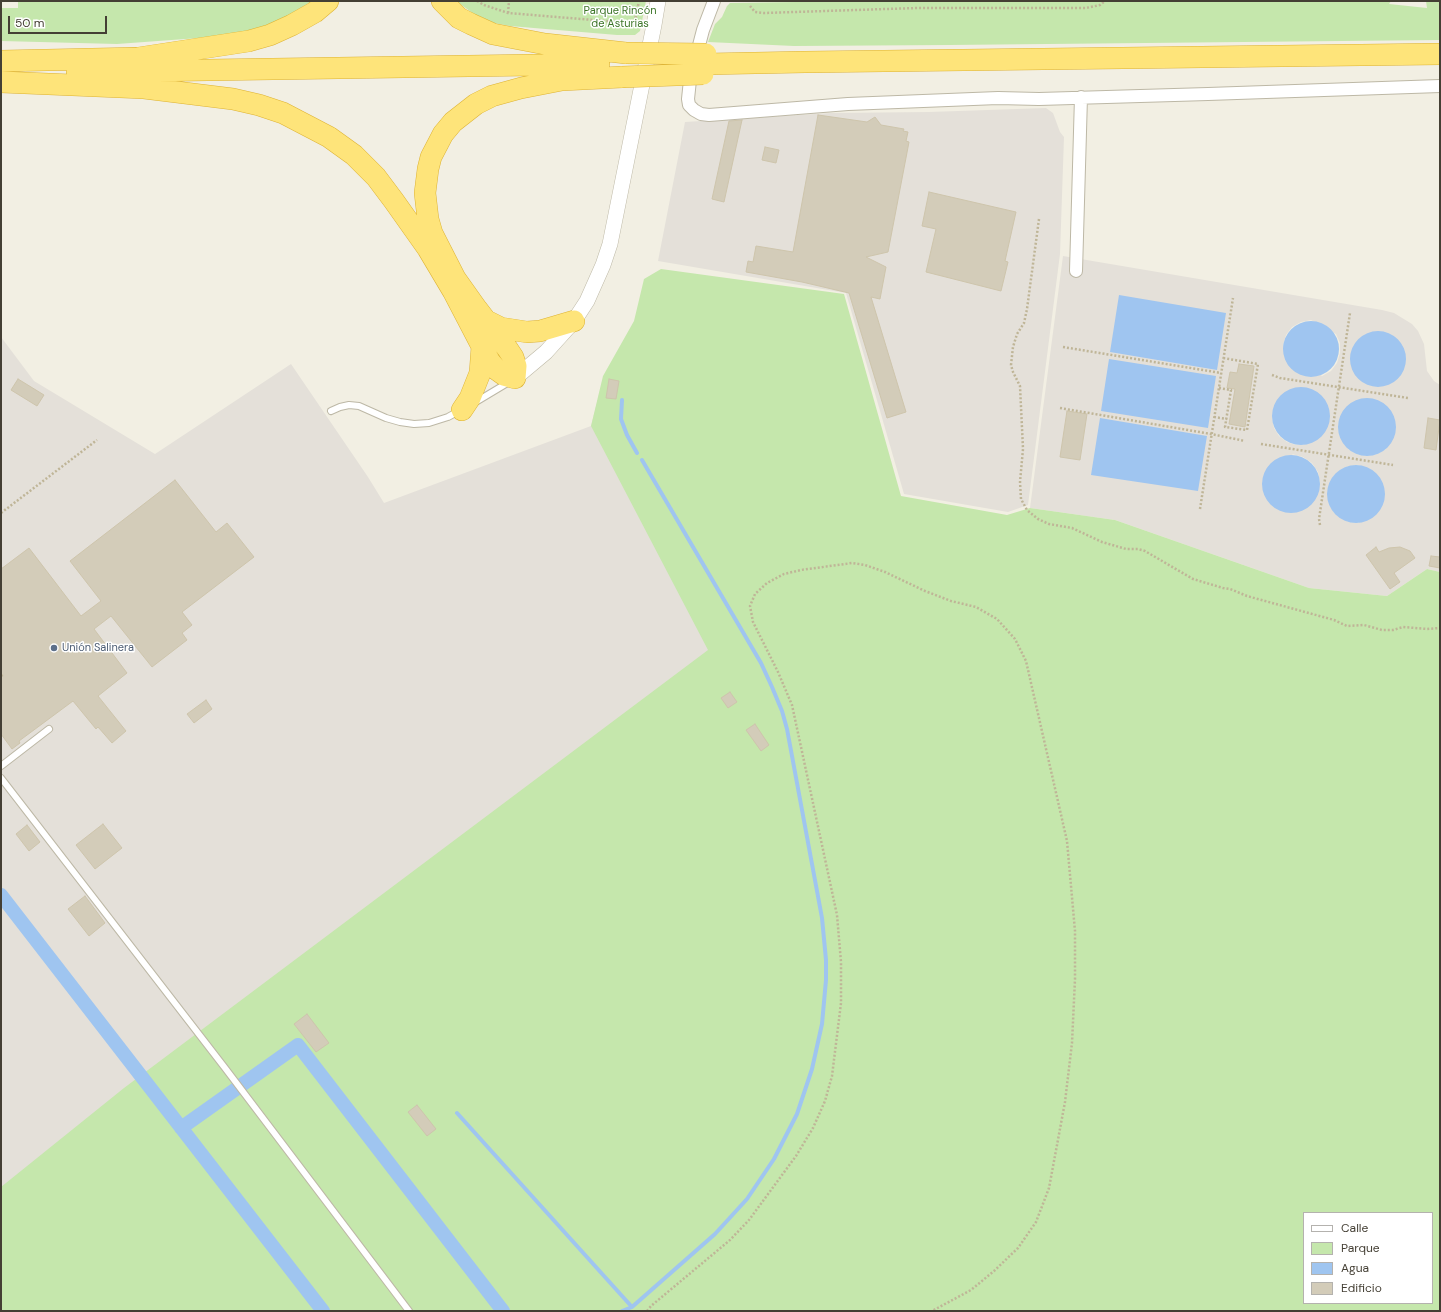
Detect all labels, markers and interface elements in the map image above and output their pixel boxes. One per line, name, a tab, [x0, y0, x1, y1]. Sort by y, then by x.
park label: Parque Rincón de Asturias	[584, 4, 656, 30]
scale bar	[10, 8, 109, 34]
text: 50 m	[15, 15, 44, 31]
place label: Unión Salinera	[62, 641, 134, 655]
marker: Unión Salinera	[49, 643, 59, 653]
legend	[1303, 1212, 1433, 1304]
text: Calle	[1341, 1220, 1368, 1236]
text: Parque	[1341, 1240, 1380, 1256]
text: Agua	[1341, 1260, 1369, 1276]
text: Edificio	[1341, 1280, 1382, 1296]

